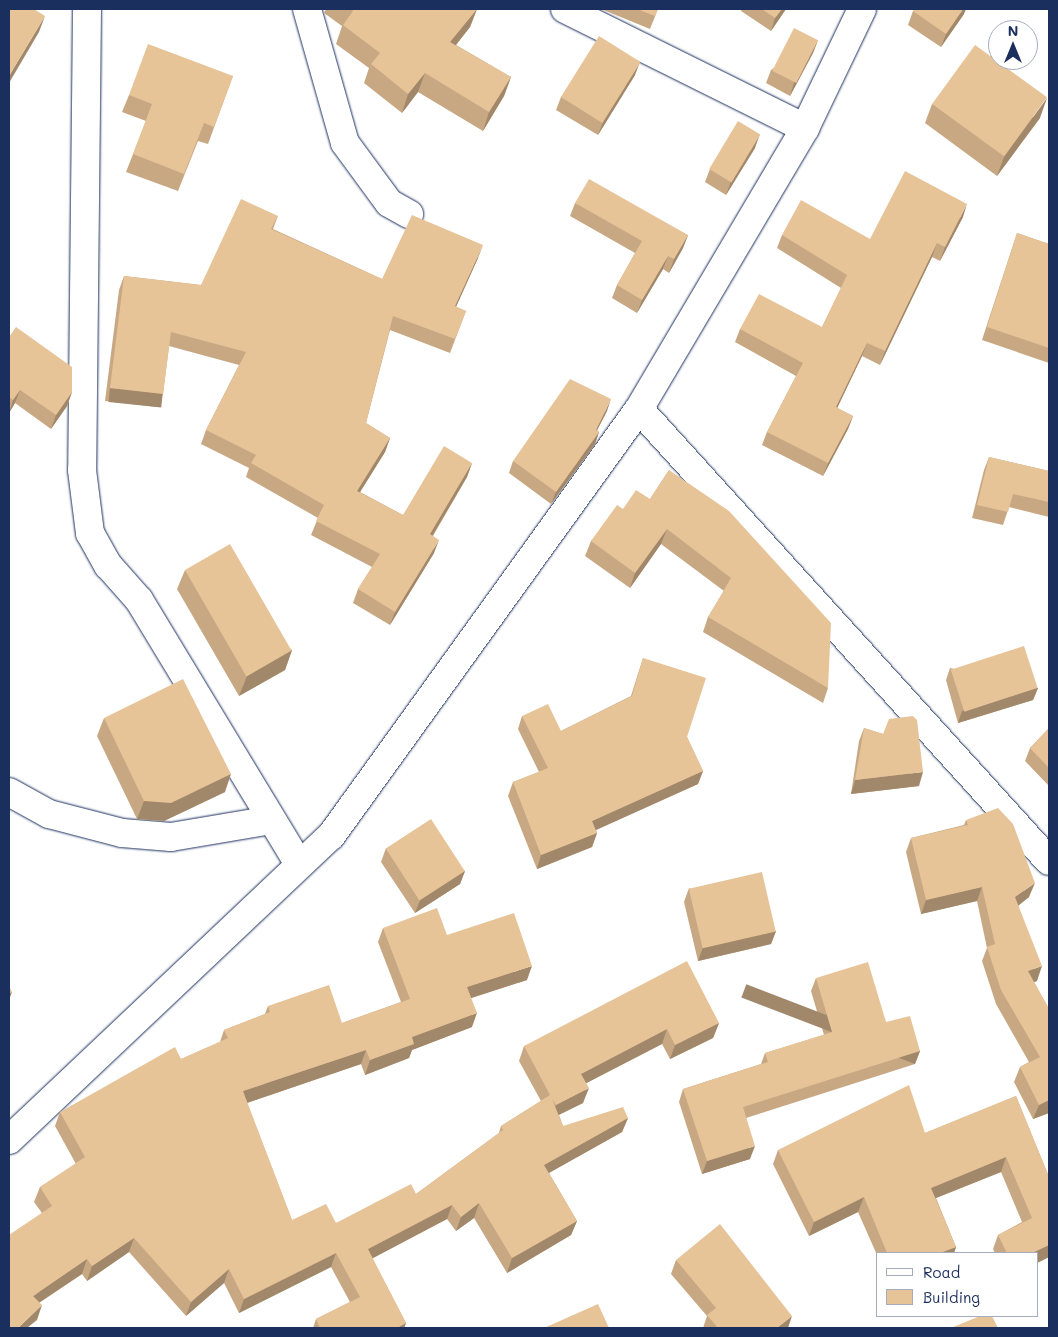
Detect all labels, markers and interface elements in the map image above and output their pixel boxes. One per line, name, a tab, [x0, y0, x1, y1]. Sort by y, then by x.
north arrow	[988, 20, 1038, 70]
text: N	[1008, 21, 1018, 40]
legend	[876, 1252, 1038, 1317]
text: Road	[923, 1262, 960, 1282]
text: Building	[923, 1287, 980, 1307]

